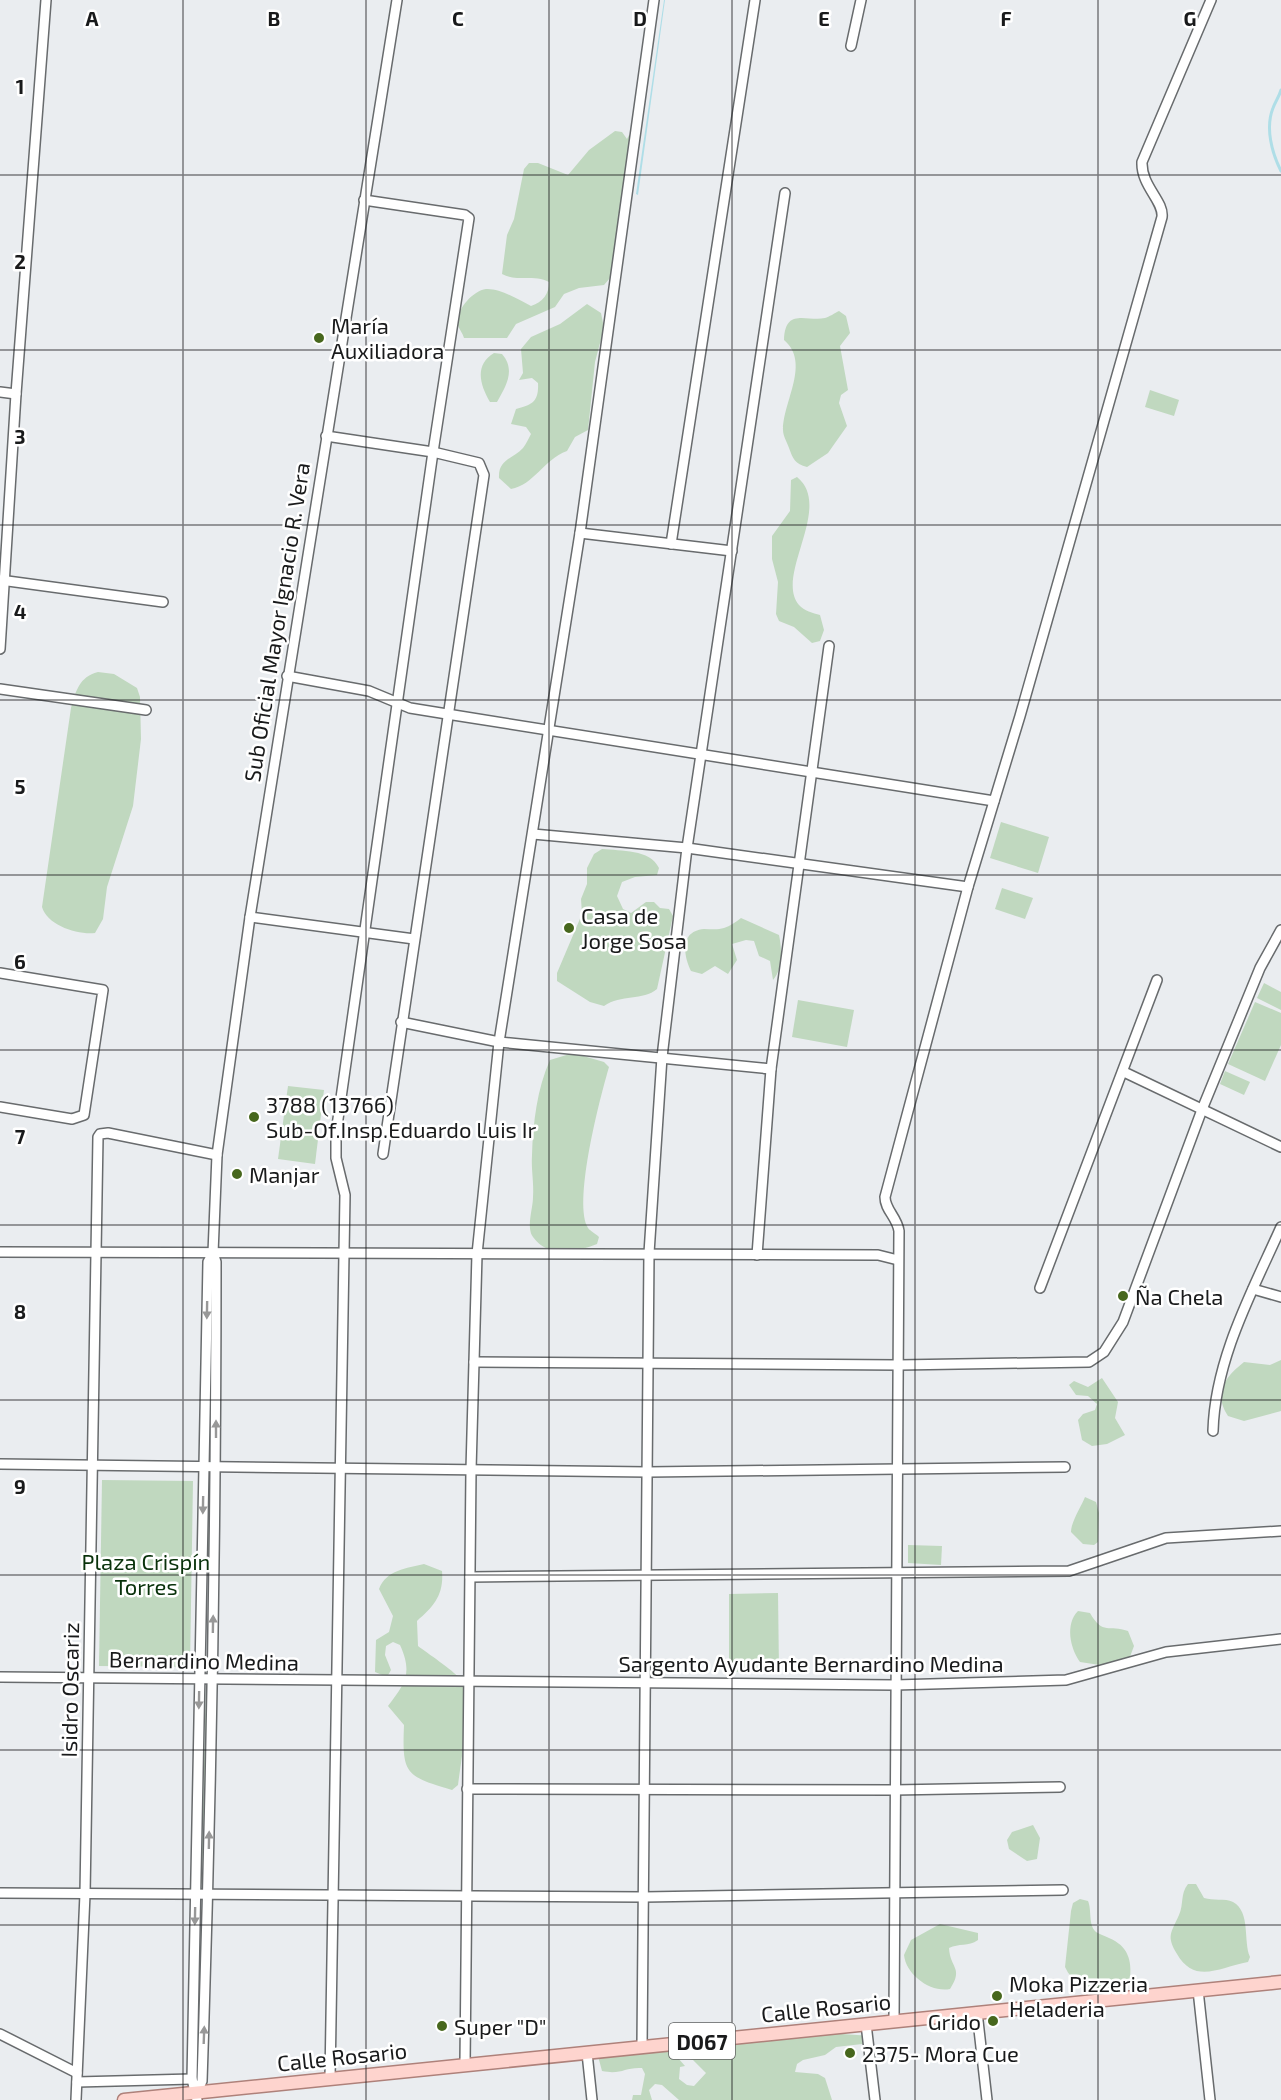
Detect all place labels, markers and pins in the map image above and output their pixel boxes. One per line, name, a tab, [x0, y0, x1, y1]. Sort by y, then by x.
place label: María Auxiliadora	[331, 312, 444, 363]
marker: María Auxiliadora	[312, 331, 326, 345]
place label: Casa de Jorge Sosa	[581, 902, 687, 953]
marker: Casa de Jorge Sosa	[562, 921, 576, 935]
place label: 3788 (13766) Sub-Of.Insp.Eduardo Luis Ir	[266, 1091, 536, 1142]
marker: 3788 (13766) Sub-Of.Insp.Eduardo Luis Ir	[247, 1110, 261, 1124]
place label: Manjar	[249, 1161, 320, 1188]
marker: Manjar	[230, 1167, 244, 1181]
place label: Ña Chela	[1135, 1283, 1223, 1309]
marker: Ña Chela	[1116, 1289, 1130, 1303]
place label: Moka Pizzeria Heladeria	[1009, 1970, 1148, 2021]
marker: Moka Pizzeria Heladeria	[990, 1989, 1004, 2003]
place label: Grido	[928, 2008, 981, 2034]
place label: Super "D"	[454, 2013, 547, 2039]
marker: Grido	[986, 2014, 1000, 2028]
marker: Super "D"	[435, 2019, 449, 2033]
place label: 2375- Mora Cue	[862, 2040, 1019, 2066]
marker: 2375- Mora Cue	[843, 2046, 857, 2060]

